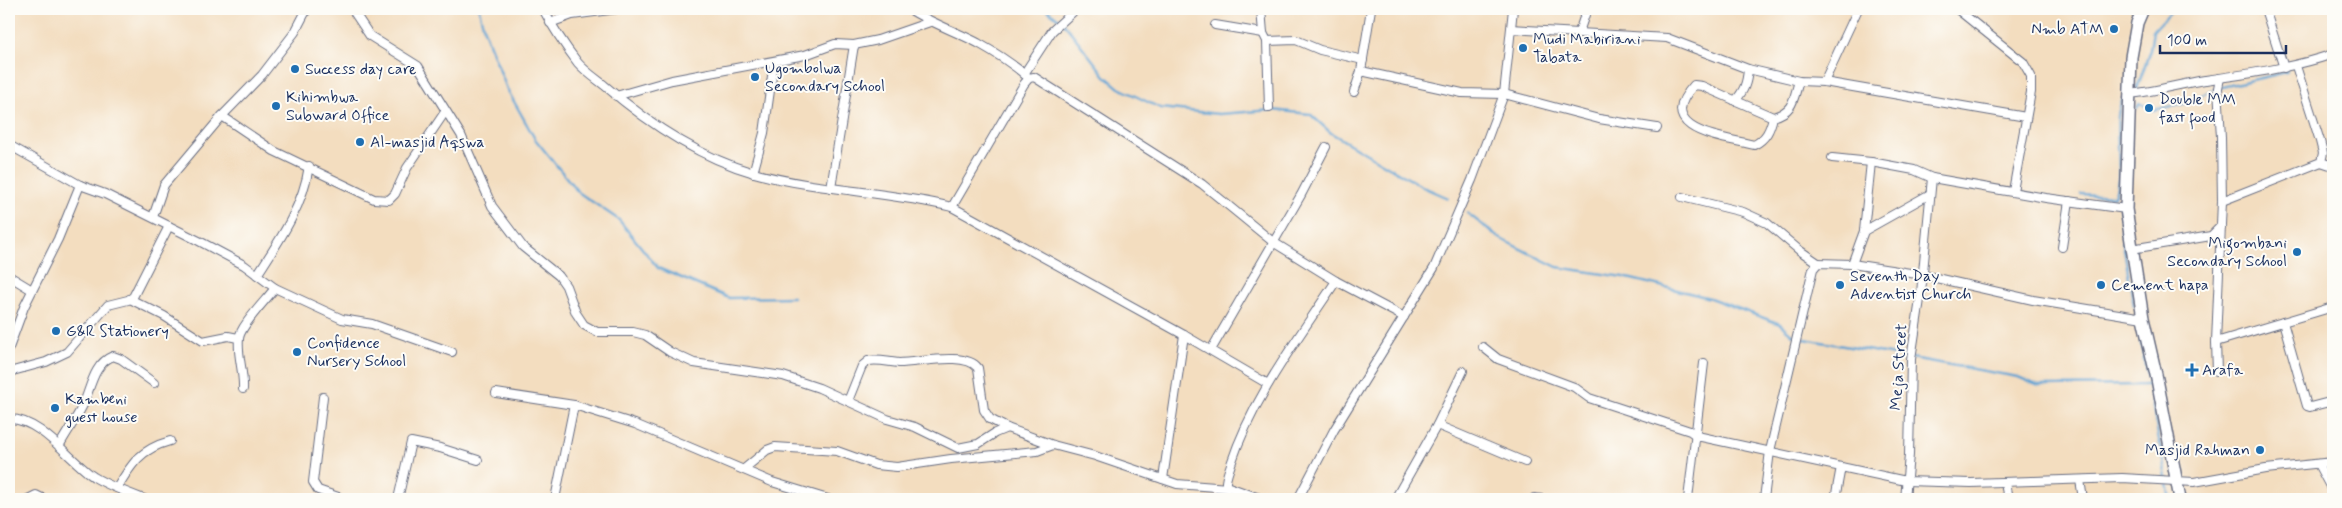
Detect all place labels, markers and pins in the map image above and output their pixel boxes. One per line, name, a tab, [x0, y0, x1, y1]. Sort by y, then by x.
place label: Nmb ATM	[2031, 19, 2104, 40]
marker: Nmb ATM	[2108, 23, 2120, 35]
place label: Mudi Mabiriani Tabata	[1533, 29, 1641, 68]
marker: Mudi Mabiriani Tabata	[1517, 42, 1529, 54]
place label: Ugombolwa Secondary School	[765, 58, 885, 97]
place label: Success day care	[305, 59, 417, 80]
marker: Success day care	[289, 63, 301, 75]
marker: Ugombolwa Secondary School	[749, 71, 761, 83]
place label: Kihimbwa Subward Office	[286, 87, 389, 126]
place label: Double MM fast food	[2159, 89, 2236, 130]
marker: Kihimbwa Subward Office	[270, 100, 282, 112]
marker: Double MM fast food	[2143, 102, 2155, 114]
place label: Al-masjid Aqswa	[370, 132, 484, 153]
marker: Al-masjid Aqswa	[354, 136, 366, 148]
place label: Migombani Secondary School	[2167, 233, 2287, 272]
marker: Migombani Secondary School	[2291, 246, 2303, 258]
place label: Seventh Day Adventist Church	[1850, 266, 1972, 305]
place label: Cement hapa	[2111, 275, 2209, 296]
marker: Seventh Day Adventist Church	[1834, 279, 1846, 291]
marker: Cement hapa	[2095, 279, 2107, 291]
place label: G&R Stationery	[66, 321, 169, 342]
marker: G&R Stationery	[50, 325, 62, 337]
place label: Confidence Nursery School	[307, 333, 406, 372]
marker: Confidence Nursery School	[291, 346, 303, 358]
place label: Arafa	[2202, 360, 2244, 381]
marker: Arafa	[2186, 364, 2198, 376]
place label: Kambeni guest house	[65, 389, 137, 428]
marker: Kambeni guest house	[49, 402, 61, 414]
place label: Masjid Rahman	[2145, 440, 2250, 461]
marker: Masjid Rahman	[2254, 444, 2266, 456]

